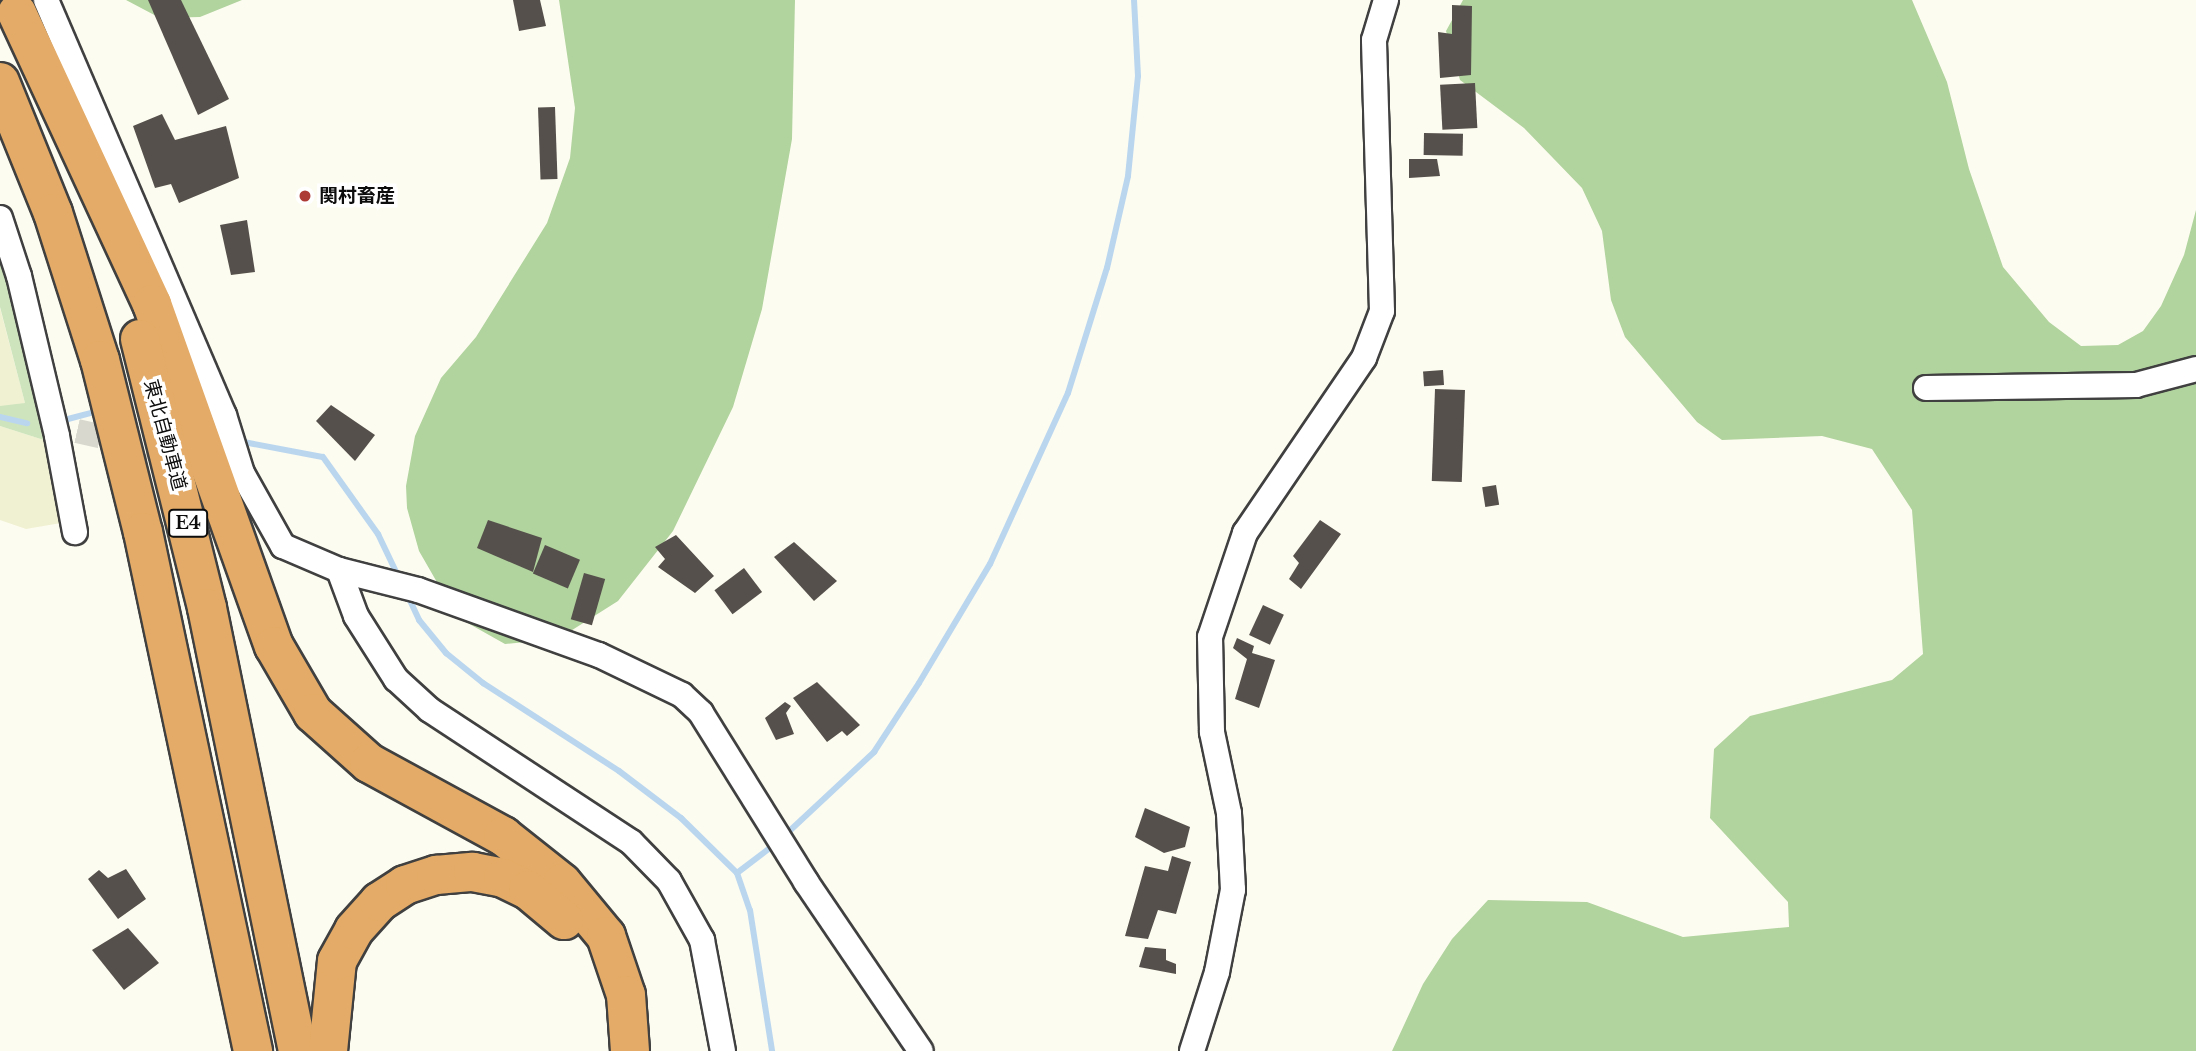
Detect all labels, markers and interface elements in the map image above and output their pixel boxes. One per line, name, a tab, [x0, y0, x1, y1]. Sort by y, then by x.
place label: 関村畜産	[319, 185, 395, 207]
marker: 関村畜産	[297, 188, 313, 204]
street label: 東北自動車道	[139, 377, 191, 493]
road number: E4	[167, 508, 209, 538]

